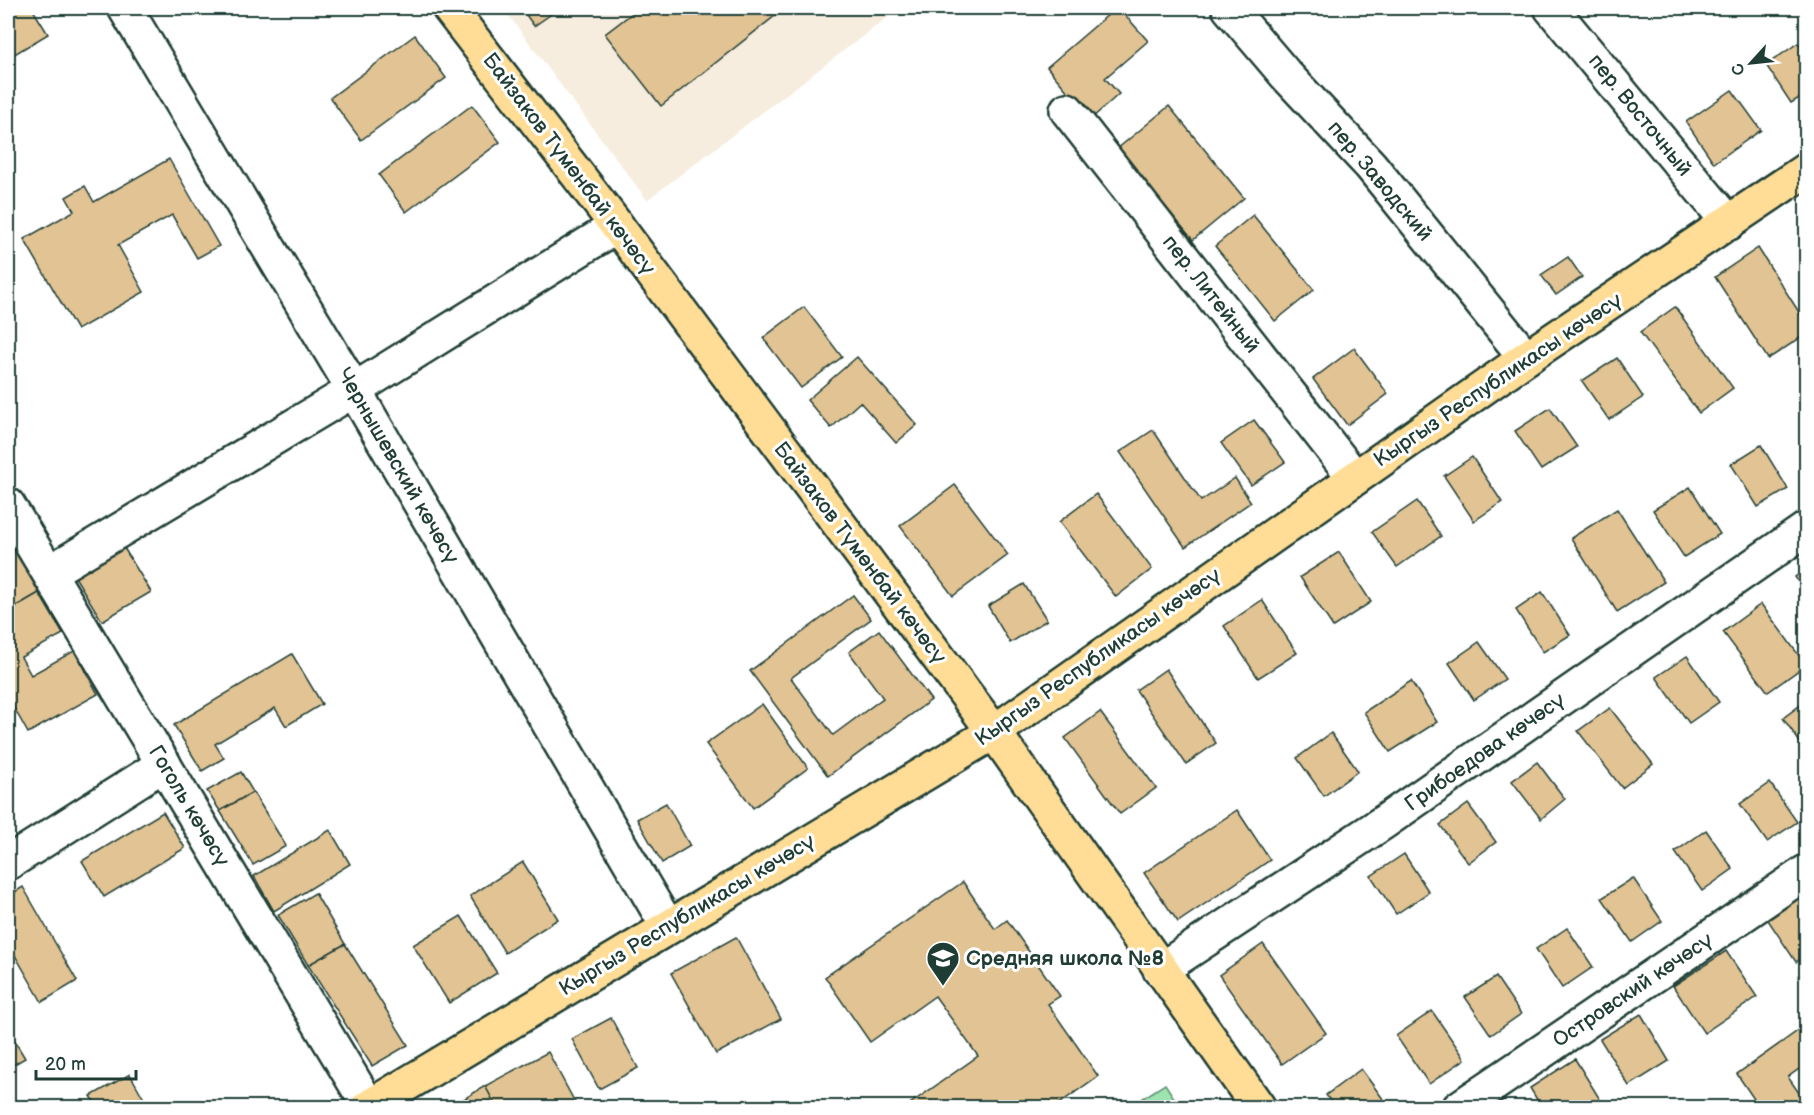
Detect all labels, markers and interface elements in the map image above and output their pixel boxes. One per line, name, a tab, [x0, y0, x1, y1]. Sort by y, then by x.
north arrow	[1721, 33, 1781, 93]
street label: Байзаков Түмөнбай көчөсү	[477, 48, 661, 280]
street label: пер. Восточный	[1583, 49, 1697, 181]
text: С	[1728, 60, 1750, 78]
street label: пер. Заводский	[1322, 116, 1438, 246]
street label: пер. Литейный	[1157, 230, 1265, 358]
street label: Кыргыз Республикасы көчөсү	[1369, 287, 1627, 473]
street label: Чернышевский көчөсү	[332, 364, 465, 569]
street label: Байзаков Түмөнбай көчөсү	[768, 437, 952, 669]
street label: Кыргыз Республикасы көчөсү	[970, 562, 1226, 752]
street label: Грибоедова көчөсү	[1400, 687, 1570, 817]
street label: Гоголь көчөсү	[143, 741, 235, 871]
street label: Кыргыз Республикасы көчөсү	[555, 828, 820, 1001]
street label: Островский көчөсү	[1548, 927, 1718, 1053]
school or university icon: Средняя школа №8	[925, 940, 961, 987]
place label: Средняя школа №8	[966, 946, 1164, 971]
scale bar	[36, 1043, 136, 1081]
text: 20 m	[45, 1054, 86, 1075]

